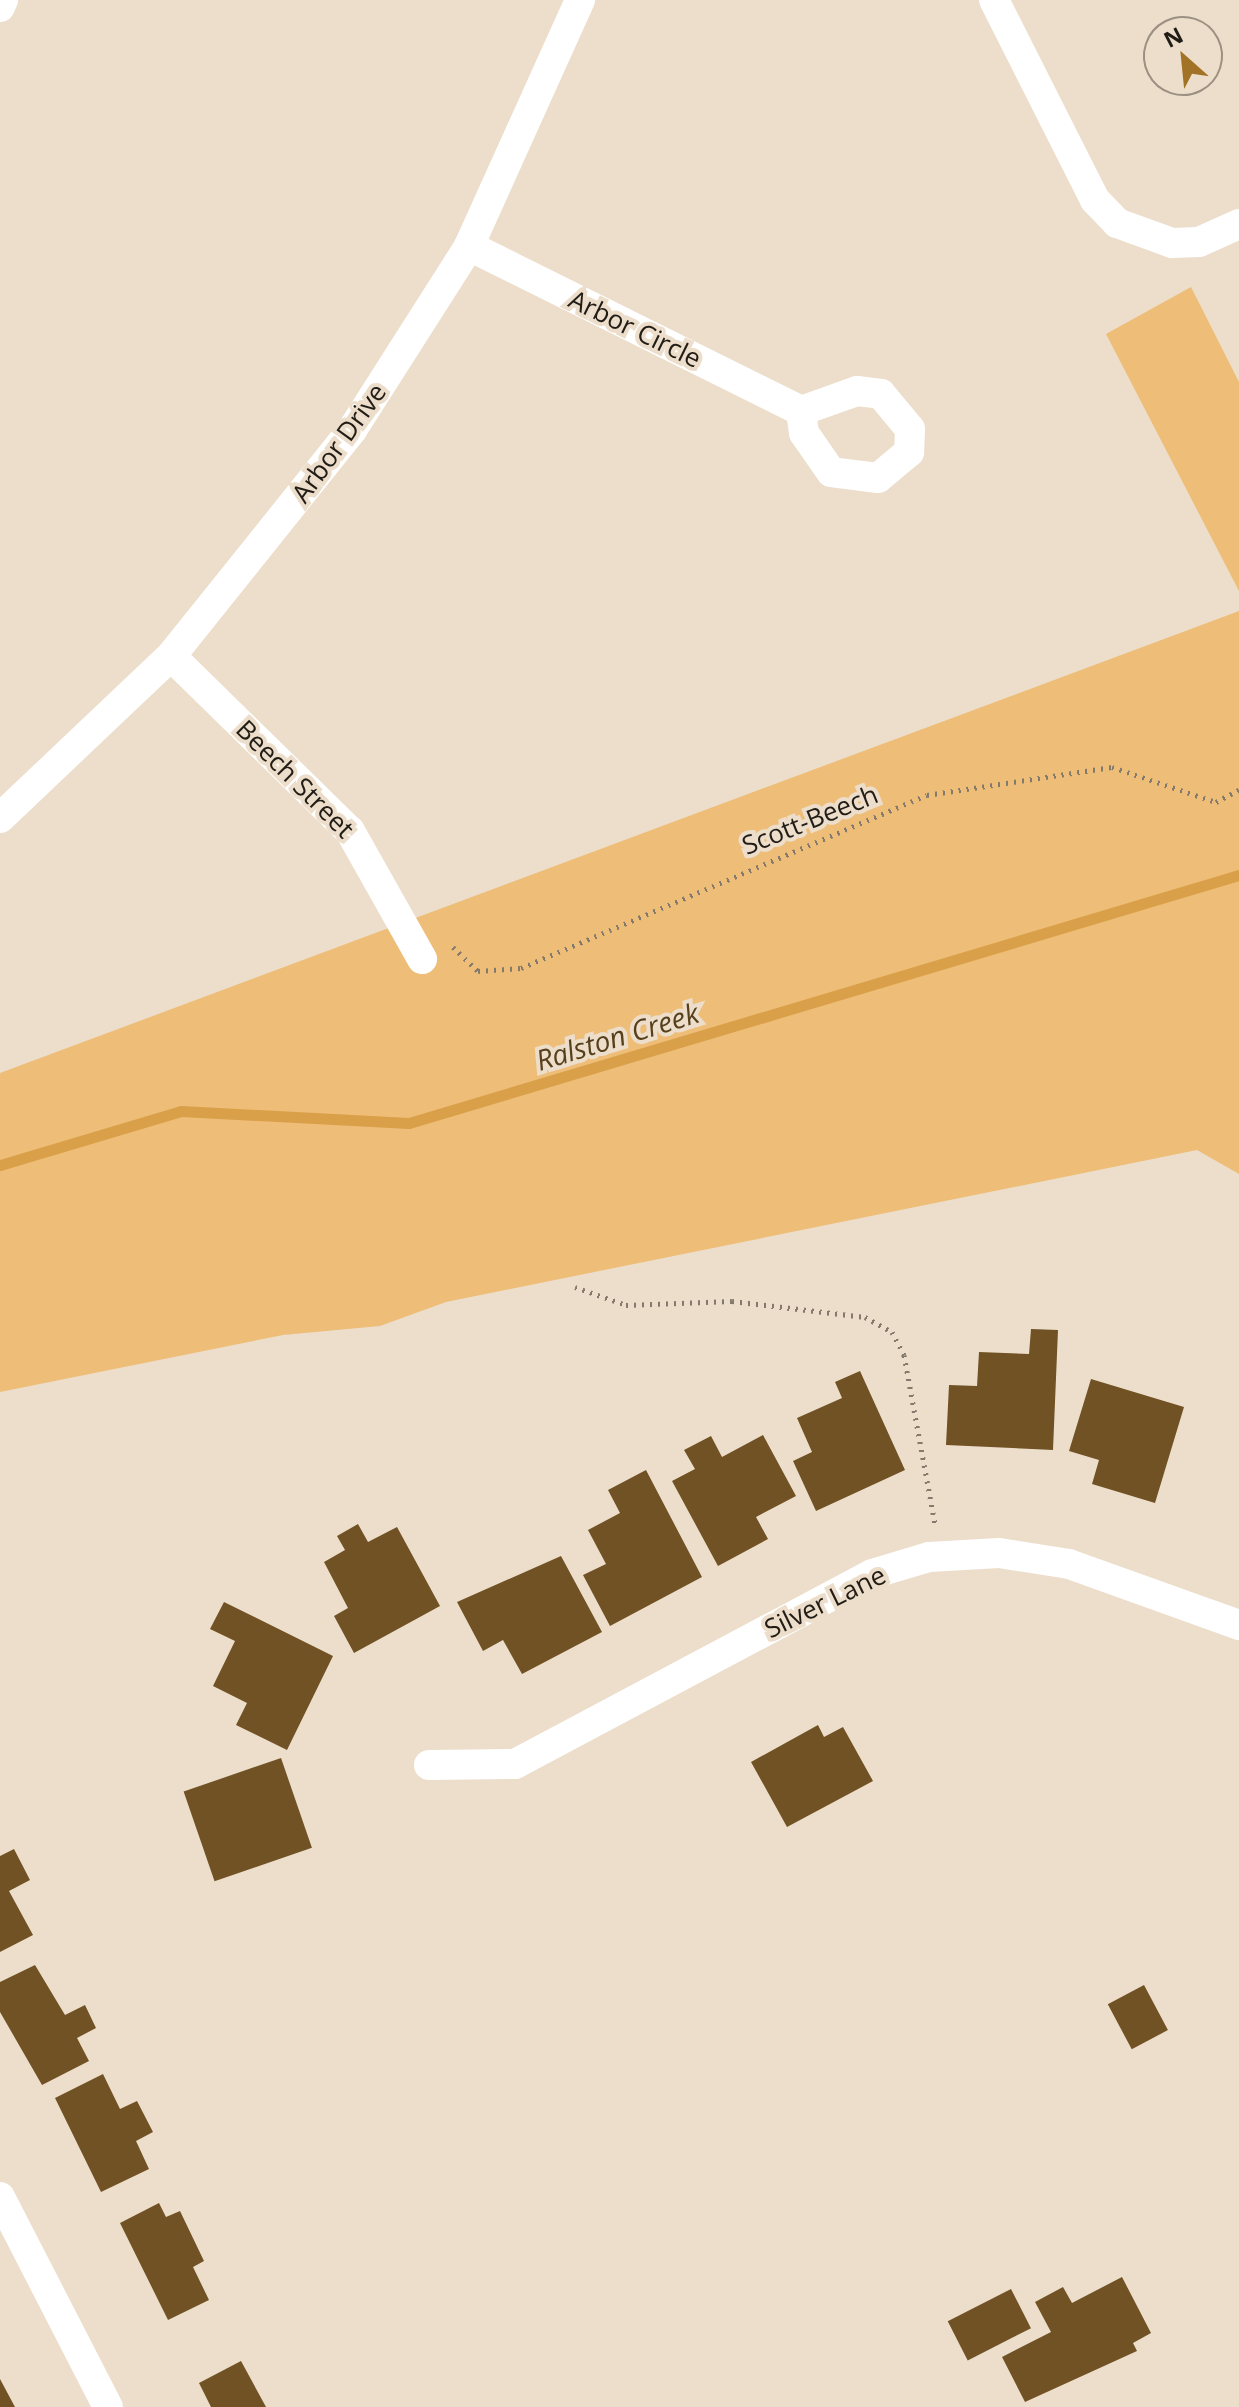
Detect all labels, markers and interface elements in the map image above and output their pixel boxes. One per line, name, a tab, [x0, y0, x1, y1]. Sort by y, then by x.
north arrow	[1143, 16, 1223, 96]
text: N	[1158, 19, 1188, 54]
street label: Arbor Circle	[564, 284, 706, 374]
street label: Arbor Drive	[285, 377, 393, 509]
street label: Beech Street	[230, 714, 360, 844]
street label: Scott-Beech	[738, 779, 882, 861]
water label: Ralston Creek	[532, 995, 702, 1077]
street label: Silver Lane	[759, 1559, 891, 1645]

